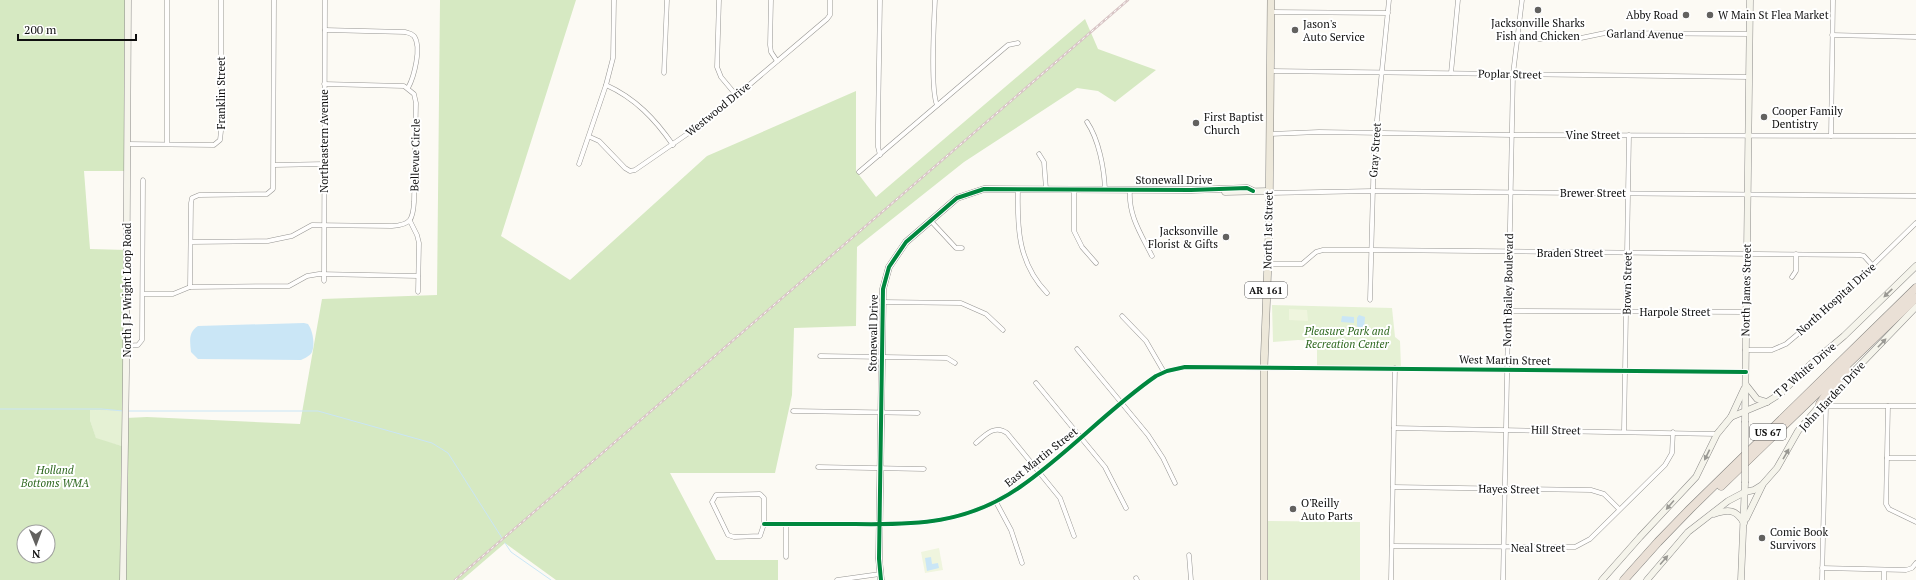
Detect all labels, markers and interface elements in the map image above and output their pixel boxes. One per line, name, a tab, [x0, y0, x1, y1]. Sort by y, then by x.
marker: Jacksonville Sharks Fish and Chicken	[1533, 5, 1543, 15]
place label: Abby Road	[1626, 8, 1678, 22]
place label: W Main St Flea Market	[1718, 8, 1829, 22]
marker: Abby Road	[1681, 10, 1691, 20]
marker: W Main St Flea Market	[1705, 10, 1715, 20]
scale bar	[18, 16, 136, 42]
place label: Jacksonville Sharks Fish and Chicken	[1491, 16, 1585, 43]
place label: Jason's Auto Service	[1303, 17, 1365, 44]
text: 200 m	[24, 22, 57, 37]
marker: Jason's Auto Service	[1290, 25, 1300, 35]
street label: Garland Avenue	[1606, 26, 1684, 42]
street label: Franklin Street	[214, 56, 228, 130]
street label: Poplar Street	[1478, 66, 1542, 82]
street label: Westwood Drive	[683, 78, 753, 139]
street label: Northeastern Avenue	[317, 89, 331, 193]
place label: Cooper Family Dentistry	[1772, 104, 1843, 131]
place label: First Baptist Church	[1204, 110, 1264, 137]
marker: Cooper Family Dentistry	[1759, 112, 1769, 122]
street label: Bellevue Circle	[407, 118, 423, 192]
marker: First Baptist Church	[1191, 118, 1201, 128]
street label: Gray Street	[1366, 122, 1384, 178]
street label: Vine Street	[1566, 128, 1620, 142]
street label: Stonewall Drive	[1135, 173, 1213, 187]
street label: Brewer Street	[1560, 186, 1626, 200]
street label: North 1st Street	[1260, 191, 1276, 269]
street label: North J P Wright Loop Road	[120, 223, 134, 357]
place label: Jacksonville Florist & Gifts	[1148, 224, 1218, 251]
marker: Jacksonville Florist & Gifts	[1221, 232, 1231, 242]
street label: North Bailey Boulevard	[1500, 233, 1516, 347]
street label: North James Street	[1738, 244, 1754, 336]
street label: Braden Street	[1537, 246, 1603, 260]
street label: Brown Street	[1619, 251, 1635, 315]
street label: North Hospital Drive	[1793, 259, 1879, 338]
road number: AR 161	[1245, 282, 1287, 298]
one-way arrow	[1883, 288, 1893, 298]
street label: Stonewall Drive	[865, 294, 881, 372]
street label: Harpole Street	[1640, 305, 1710, 319]
park label: Pleasure Park and Recreation Center	[1303, 324, 1390, 351]
one-way arrow	[1877, 338, 1887, 348]
street label: T P White Drive	[1771, 339, 1839, 401]
street label: West Martin Street	[1459, 352, 1551, 368]
street label: John Harden Drive	[1796, 358, 1868, 434]
street label: Hill Street	[1531, 423, 1581, 437]
street label: East Martin Street	[1002, 424, 1080, 490]
road number: US 67	[1750, 424, 1786, 440]
one-way arrow	[1782, 448, 1789, 459]
one-way arrow	[1703, 449, 1710, 461]
park label: Holland Bottoms WMA	[20, 463, 90, 490]
street label: Hayes Street	[1478, 481, 1540, 497]
place label: O'Reilly Auto Parts	[1301, 496, 1353, 523]
one-way arrow	[1665, 500, 1674, 511]
marker: O'Reilly Auto Parts	[1288, 504, 1298, 514]
north arrow	[16, 524, 56, 564]
place label: Comic Book Survivors	[1770, 525, 1828, 552]
marker: Comic Book Survivors	[1757, 533, 1767, 543]
street label: Neal Street	[1511, 541, 1565, 555]
text: N	[31, 547, 40, 561]
one-way arrow	[1660, 555, 1669, 566]

